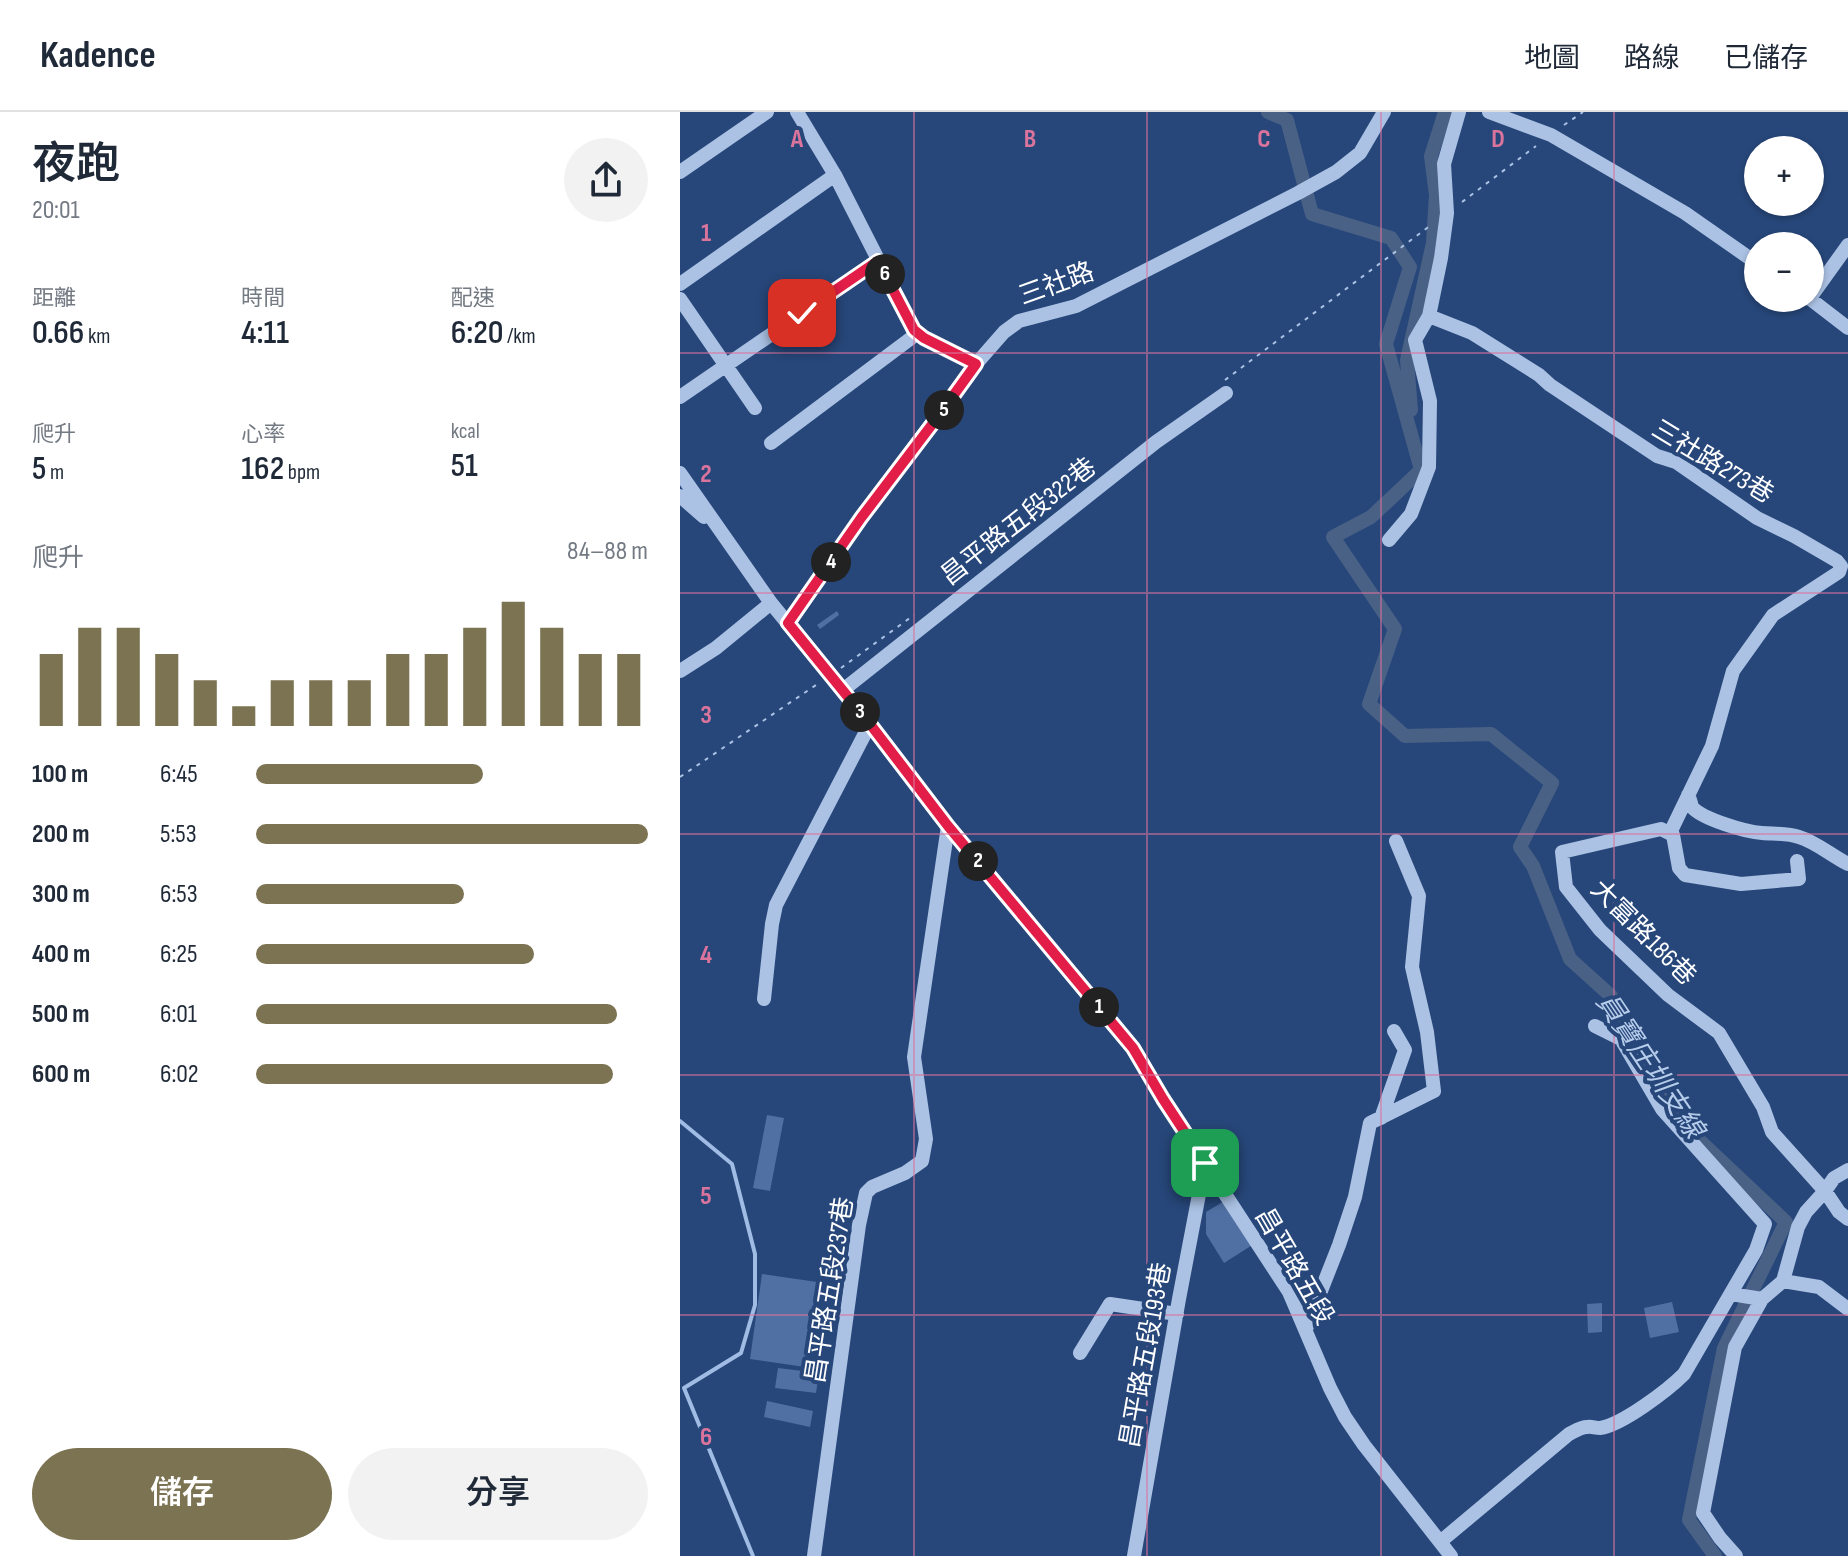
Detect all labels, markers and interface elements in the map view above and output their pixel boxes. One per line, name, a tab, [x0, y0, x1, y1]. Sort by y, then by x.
text: Kadence	[40, 33, 156, 78]
text: 地圖	[1524, 42, 1580, 75]
text: 路線	[1624, 42, 1680, 75]
text: 已儲存	[1724, 42, 1808, 75]
text: A	[790, 124, 804, 155]
text: B	[1024, 124, 1036, 155]
text: C	[1257, 124, 1271, 155]
text: D	[1491, 124, 1505, 155]
map controls	[1744, 136, 1824, 312]
button: +	[1744, 136, 1824, 216]
text: 夜跑	[32, 138, 120, 191]
button: share	[564, 138, 648, 222]
text: 20:01	[32, 195, 80, 226]
text: 1	[701, 218, 711, 249]
button: −	[1744, 232, 1824, 312]
pin: 6	[865, 254, 905, 294]
street label: 三社路	[1015, 257, 1098, 312]
text: 6	[880, 260, 890, 287]
pin	[768, 279, 836, 347]
text: 距離	[32, 285, 76, 312]
text: 時間	[241, 285, 285, 312]
text: 配速	[451, 285, 495, 312]
icon: check	[780, 291, 824, 335]
text: 0.66	[32, 312, 84, 353]
text: 4:11	[241, 312, 289, 353]
text: 6:20	[451, 312, 504, 353]
text: km	[84, 323, 110, 350]
text: /km	[504, 323, 536, 350]
pin: 5	[924, 390, 964, 430]
text: 5	[939, 396, 949, 423]
street label: 三社路273巷	[1646, 414, 1779, 511]
text: kcal	[451, 418, 480, 445]
text: 爬升	[32, 421, 76, 448]
text: 心率	[241, 421, 285, 448]
text: 51	[451, 445, 478, 486]
text: 5	[32, 448, 46, 489]
text: 162	[241, 448, 284, 489]
street label: 昌平路五段322巷	[935, 452, 1103, 592]
text: m	[46, 459, 64, 486]
text: bpm	[284, 459, 320, 486]
text: 2	[700, 459, 712, 490]
text: 84–88 m	[567, 536, 648, 567]
pin: 4	[811, 542, 851, 582]
text: 爬升	[32, 543, 84, 574]
text: 4	[826, 548, 836, 575]
pin: 3	[840, 692, 880, 732]
text: 3	[855, 698, 865, 725]
text: 3	[700, 700, 712, 731]
text: 100 m	[32, 759, 88, 790]
text: 6:45	[160, 759, 198, 790]
text: 200 m	[32, 819, 89, 850]
text: 5:53	[160, 819, 197, 850]
pin: 2	[958, 841, 998, 881]
text: 2	[973, 847, 983, 874]
street label: 大富路186巷	[1584, 874, 1702, 992]
text: 300 m	[32, 879, 90, 910]
text: 6:53	[160, 879, 198, 910]
text: 400 m	[32, 939, 90, 970]
text: 6:25	[160, 939, 197, 970]
text: 4	[700, 940, 712, 971]
pin: 1	[1079, 987, 1119, 1027]
water label: 員寶庄圳支線	[1589, 987, 1712, 1147]
text: 1	[1095, 993, 1103, 1020]
text: 500 m	[32, 999, 89, 1030]
text: 6:01	[160, 999, 197, 1030]
text: 600 m	[32, 1059, 90, 1090]
text: 6:02	[160, 1059, 199, 1090]
pin	[1171, 1129, 1239, 1197]
icon: arrive	[1183, 1141, 1227, 1185]
text: 5	[700, 1181, 712, 1212]
street label: 昌平路五段237巷	[800, 1195, 861, 1386]
street label: 昌平路五段	[1248, 1203, 1340, 1331]
street label: 昌平路五段193巷	[1115, 1260, 1178, 1450]
text: 6	[700, 1422, 712, 1453]
button: 儲存	[32, 1448, 332, 1540]
button: 分享	[348, 1448, 648, 1540]

